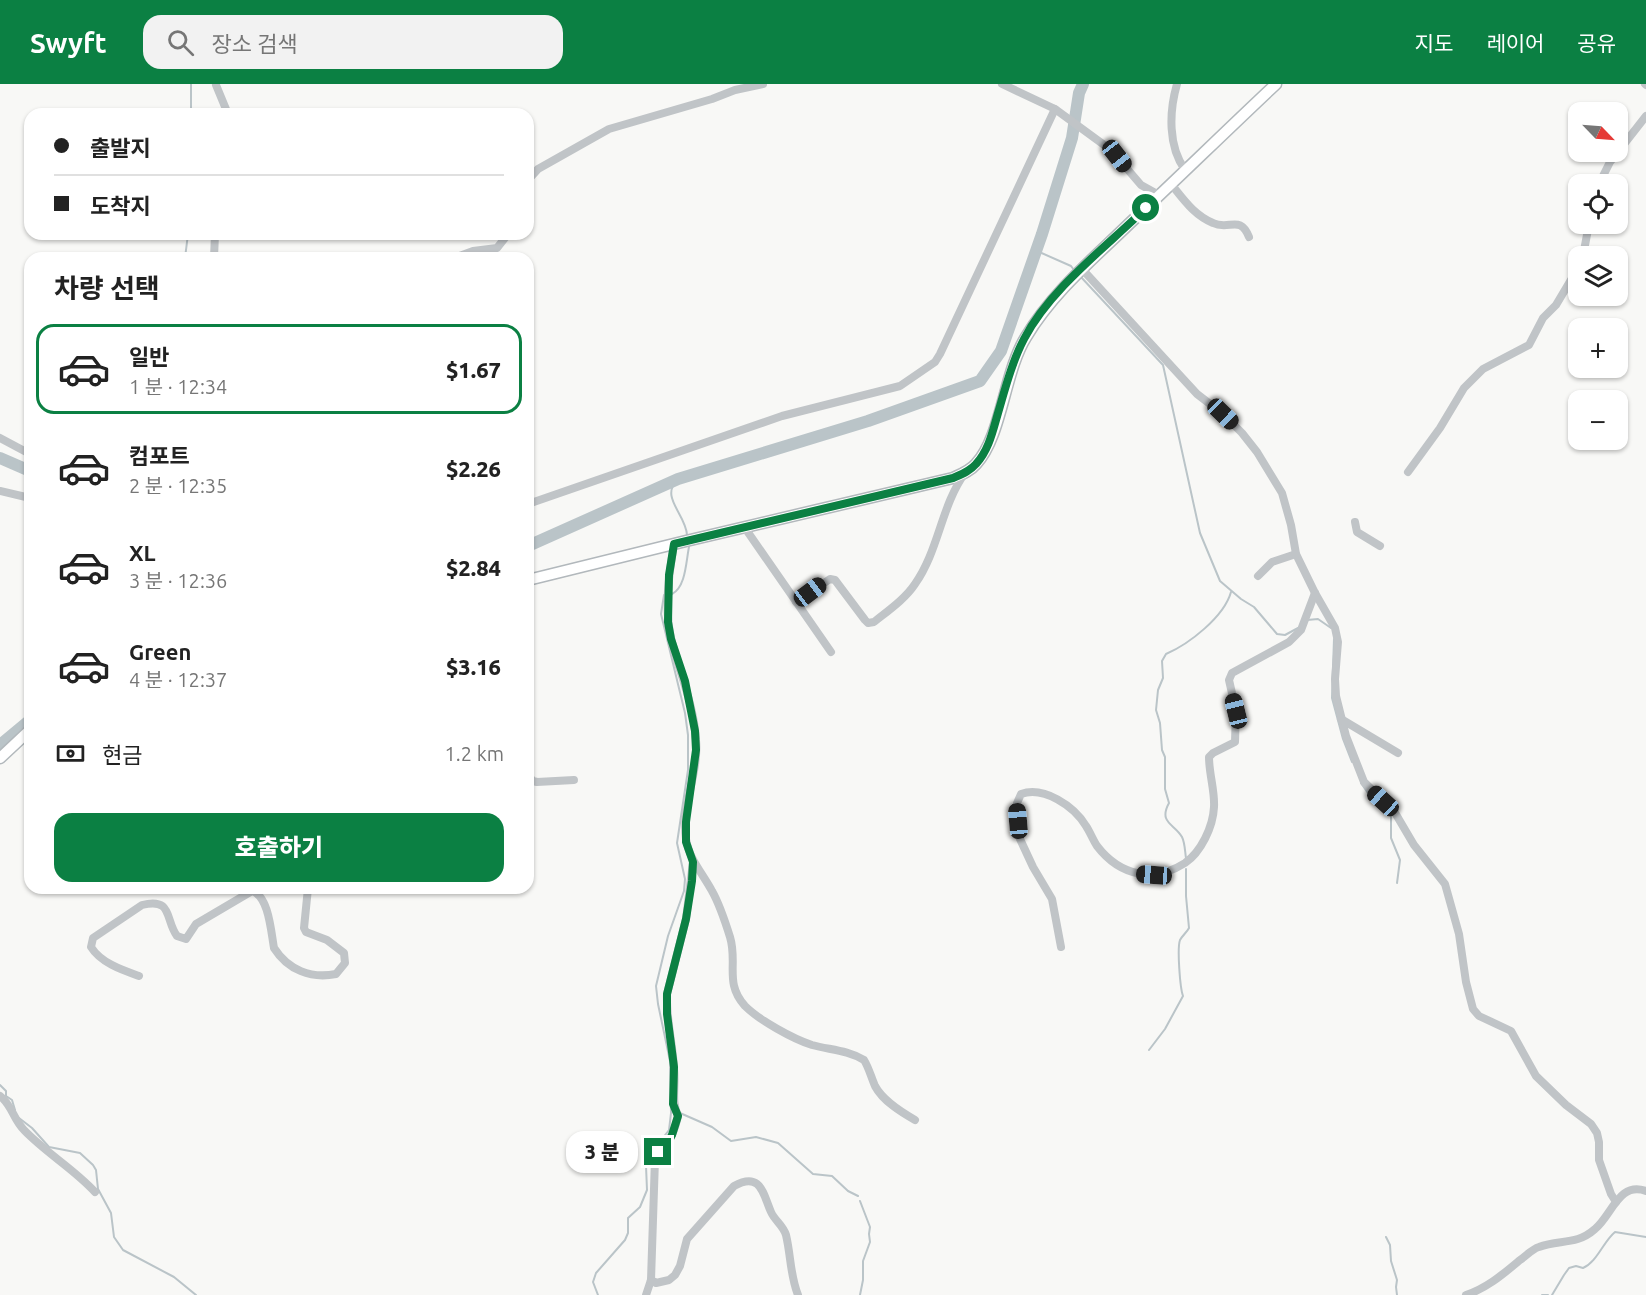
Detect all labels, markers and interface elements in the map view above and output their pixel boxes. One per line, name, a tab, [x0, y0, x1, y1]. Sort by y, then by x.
search box	[143, 15, 563, 69]
icon: search	[164, 26, 197, 59]
text: Swyft	[30, 27, 107, 58]
text: 장소 검색	[212, 31, 298, 56]
text: 지도	[1415, 31, 1453, 55]
text: 레이어	[1486, 31, 1544, 55]
text: 공유	[1577, 31, 1616, 55]
north arrow	[1568, 102, 1628, 162]
map controls	[1568, 102, 1628, 450]
text: 출발지	[90, 135, 151, 160]
car	[1099, 136, 1135, 176]
button: locate	[1568, 174, 1628, 234]
text: 도착지	[90, 193, 151, 218]
route start	[1132, 194, 1159, 221]
button: layers	[1568, 246, 1628, 306]
text: 차량 선택	[54, 273, 160, 303]
button: +	[1568, 318, 1628, 378]
icon: car	[57, 342, 111, 396]
text: 일반	[129, 344, 169, 369]
text: $1.67	[446, 357, 501, 382]
text: 1 분 · 12:34	[129, 375, 227, 398]
button: −	[1568, 390, 1628, 450]
car	[1204, 395, 1242, 433]
icon: car	[57, 441, 111, 495]
text: 컴포트	[129, 443, 190, 468]
text: $2.26	[446, 456, 501, 481]
text: 2 분 · 12:35	[129, 474, 227, 497]
icon: car	[57, 540, 111, 594]
text: XL	[129, 540, 156, 565]
text: $2.84	[446, 555, 501, 580]
text: 3 분 · 12:36	[129, 569, 227, 592]
car	[790, 574, 830, 610]
icon: car	[57, 639, 111, 693]
text: Green	[129, 639, 191, 664]
text: $3.16	[446, 654, 501, 679]
text: 4 분 · 12:37	[129, 668, 227, 691]
car	[1223, 691, 1249, 731]
icon: cash	[54, 737, 87, 770]
text: 현금	[102, 742, 142, 767]
text: 1.2 km	[445, 742, 504, 765]
car	[1364, 782, 1402, 820]
car	[1007, 802, 1029, 840]
button: 호출하기	[54, 813, 504, 882]
car	[1135, 865, 1173, 885]
callout: 3 분	[565, 1131, 637, 1173]
route end	[644, 1138, 671, 1165]
text: 3 분	[585, 1140, 619, 1163]

